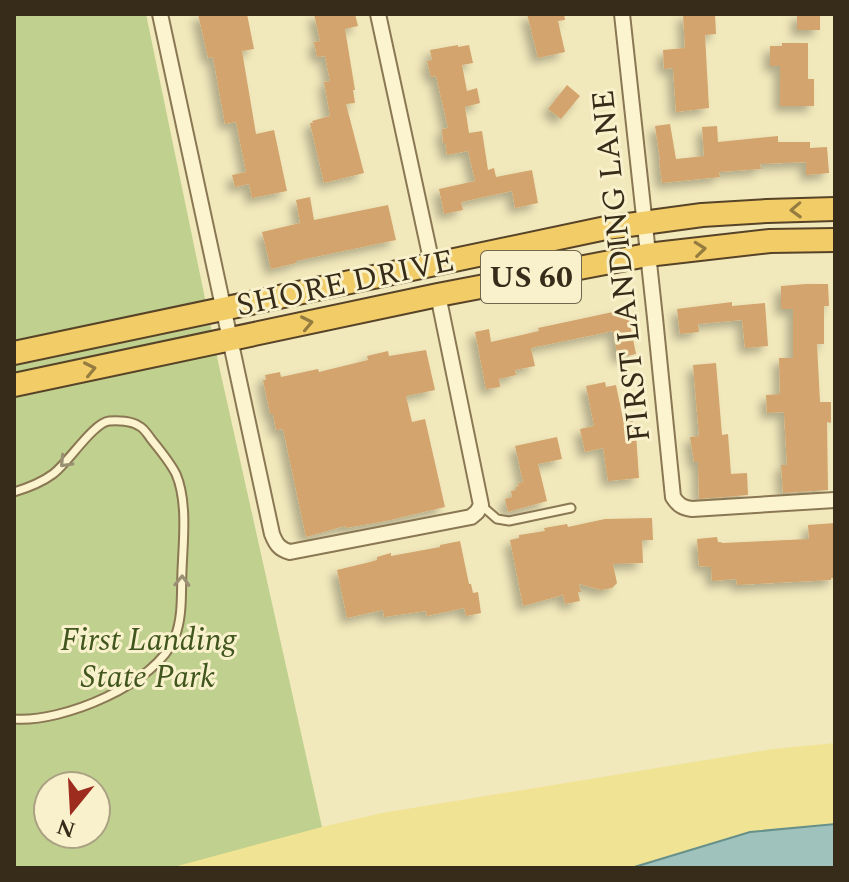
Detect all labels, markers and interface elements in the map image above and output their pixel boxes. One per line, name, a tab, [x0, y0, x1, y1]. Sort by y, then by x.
street label: FIRST LANDING LANE	[579, 87, 664, 444]
one-way arrow	[789, 201, 802, 218]
street label: SHORE DRIVE	[232, 236, 459, 330]
one-way arrow	[694, 240, 707, 257]
road number: US 60	[481, 251, 581, 303]
one-way arrow	[300, 315, 313, 332]
one-way arrow	[83, 361, 97, 378]
one-way arrow	[60, 453, 74, 467]
one-way arrow	[173, 574, 190, 587]
park label: First Landing State Park	[60, 616, 237, 702]
north arrow	[32, 770, 112, 850]
text: N	[53, 809, 80, 846]

